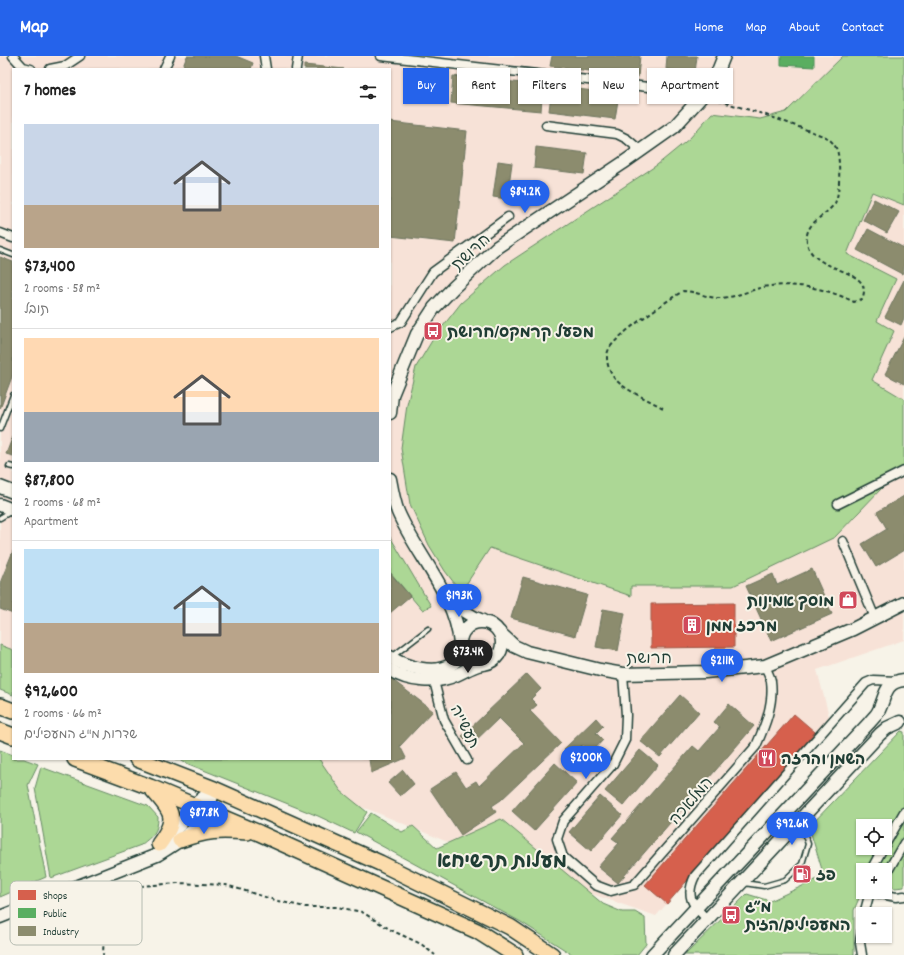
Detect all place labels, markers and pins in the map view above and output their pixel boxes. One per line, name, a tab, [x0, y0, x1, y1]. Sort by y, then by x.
pin: $84.2K	[492, 180, 558, 214]
bus stop icon: מפעל קרמקס/חרושת	[422, 320, 444, 342]
place label: מפעל קרמקס/חרושת	[447, 322, 594, 345]
pin: $193K	[431, 584, 487, 618]
shop icon: מוסך אמינות	[837, 589, 859, 611]
place label: מוסך אמינות	[747, 591, 834, 614]
building icon: מרכז ממן	[681, 614, 703, 636]
place label: מרכז ממן	[706, 616, 777, 639]
pin: $73.4K	[435, 640, 501, 674]
pin: $211K	[694, 649, 750, 683]
pin: $200K	[558, 746, 614, 780]
restaurant icon: השמן והרזה	[756, 747, 778, 769]
place label: השמן והרזה	[781, 749, 865, 772]
pin: $87.8K	[171, 801, 237, 835]
pin: $92.6K	[759, 812, 825, 846]
fuel station icon: פז	[791, 863, 813, 885]
place label: פז	[816, 865, 836, 888]
place label: מ״ג המעפילים/הזית	[744, 897, 851, 938]
bus stop icon: מ״ג המעפילים/הזית	[720, 904, 742, 926]

